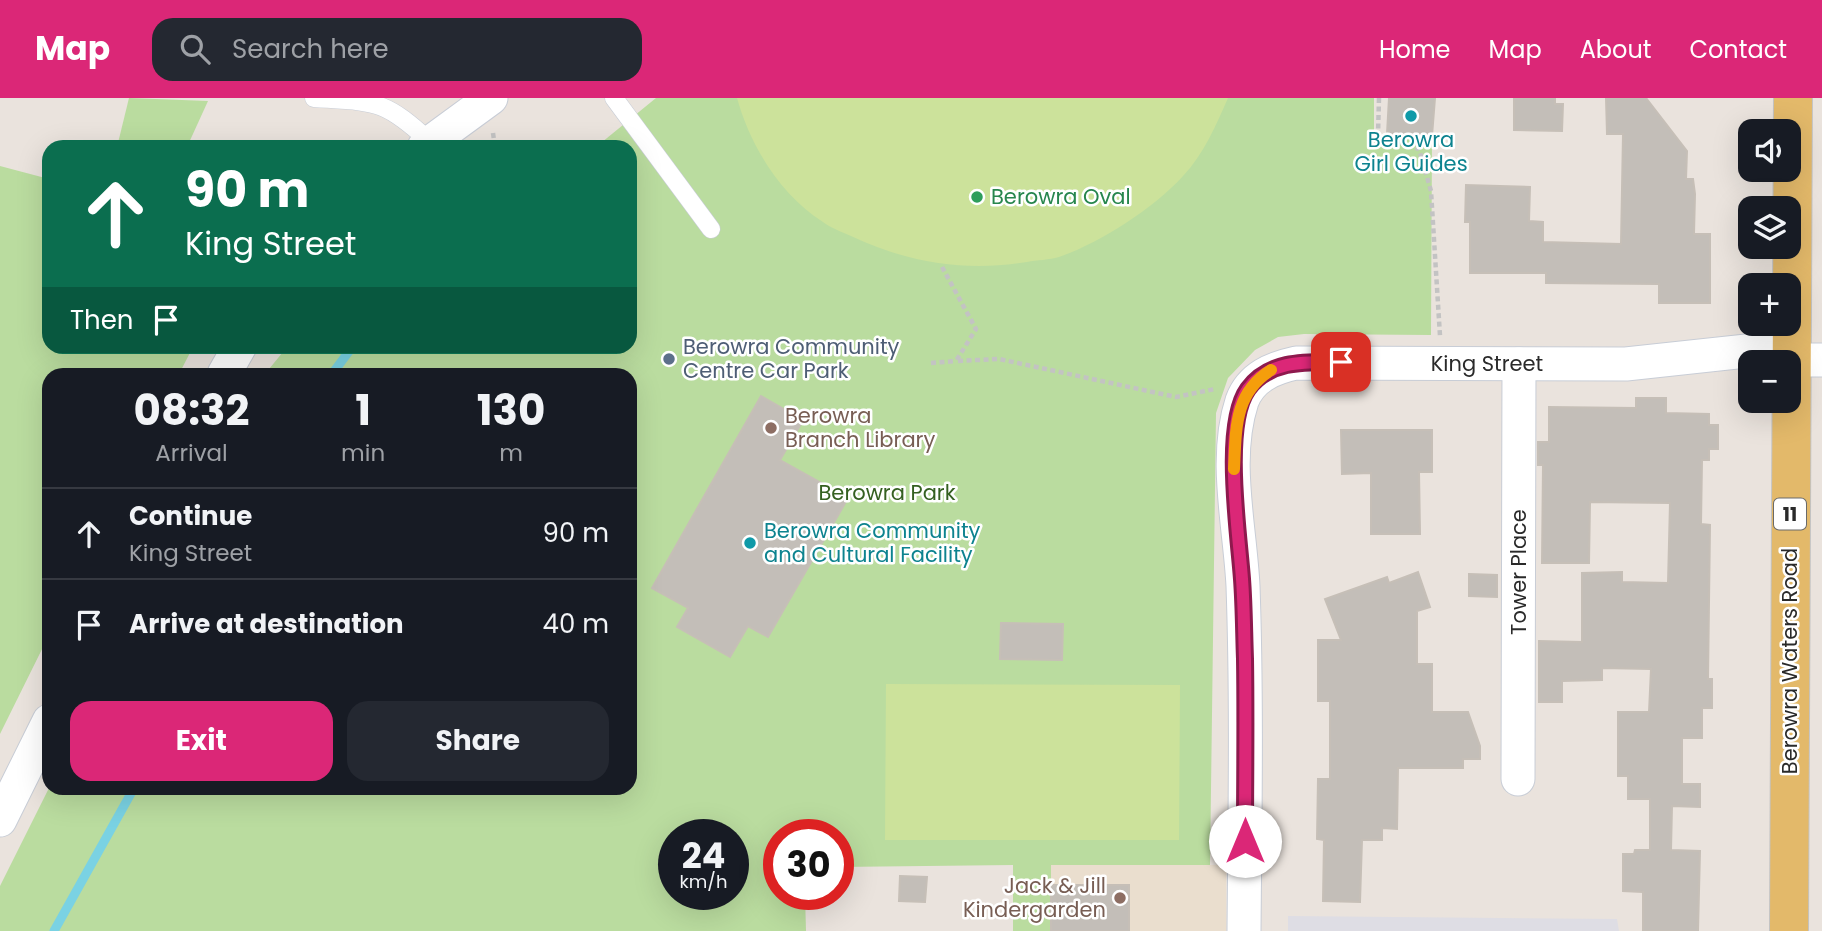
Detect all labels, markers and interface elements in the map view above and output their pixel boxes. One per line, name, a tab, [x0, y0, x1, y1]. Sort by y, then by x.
search box	[152, 18, 642, 81]
text: Map	[35, 25, 110, 72]
icon: search	[176, 30, 214, 68]
text: Search here	[232, 31, 389, 67]
text: Home	[1379, 33, 1451, 66]
text: Map	[1489, 33, 1542, 66]
text: About	[1580, 33, 1651, 66]
text: Contact	[1689, 33, 1787, 66]
marker: Berowra Girl Guides	[1403, 108, 1419, 124]
map controls	[1738, 119, 1801, 413]
button: sound	[1738, 119, 1801, 182]
place label: Berowra Girl Guides	[1354, 125, 1468, 178]
text: 90 m	[185, 156, 309, 224]
icon: ahead	[70, 168, 161, 259]
place label: Berowra Oval	[991, 182, 1131, 211]
marker: Berowra Oval	[969, 189, 985, 205]
button: layers	[1738, 196, 1801, 259]
text: King Street	[185, 221, 356, 266]
button: +	[1738, 273, 1801, 336]
icon: arrive	[147, 301, 185, 339]
text: Then	[70, 302, 133, 338]
place label: Berowra Community Centre Car Park	[683, 332, 900, 385]
pin	[1311, 332, 1371, 392]
icon: arrive	[1322, 343, 1360, 381]
street label: King Street	[1431, 349, 1543, 378]
button: −	[1738, 350, 1801, 413]
marker: Berowra Community Centre Car Park	[661, 351, 677, 367]
text: 08:32	[134, 381, 250, 440]
text: 1	[355, 381, 371, 440]
text: 130	[477, 381, 545, 440]
place label: Berowra Branch Library	[785, 401, 935, 454]
marker: Berowra Branch Library	[763, 420, 779, 436]
text: Arrival	[155, 437, 228, 469]
text: min	[341, 437, 385, 469]
text: m	[499, 437, 523, 469]
park label: Berowra Park	[818, 478, 956, 507]
text: Continue	[129, 498, 252, 534]
road number: 11	[1774, 498, 1806, 530]
street label: Tower Place	[1504, 509, 1533, 635]
icon: ahead	[70, 515, 108, 553]
text: 90 m	[543, 515, 609, 551]
place label: Berowra Community and Cultural Facility	[764, 516, 981, 569]
marker: Berowra Community and Cultural Facility	[742, 535, 758, 551]
text: King Street	[129, 537, 252, 569]
street label: Berowra Waters Road	[1775, 548, 1804, 774]
icon: arrive	[70, 606, 108, 644]
text: Arrive at destination	[129, 606, 404, 642]
text: 40 m	[543, 606, 609, 642]
button: Exit	[70, 701, 333, 781]
button: Share	[347, 701, 609, 781]
position arrow	[1208, 804, 1282, 878]
speed limit sign: 30	[763, 819, 854, 910]
text: 24	[682, 831, 725, 880]
text: km/h	[680, 869, 727, 894]
place label: Jack & Jill Kindergarden	[963, 871, 1106, 924]
marker: Jack & Jill Kindergarden	[1112, 890, 1128, 906]

